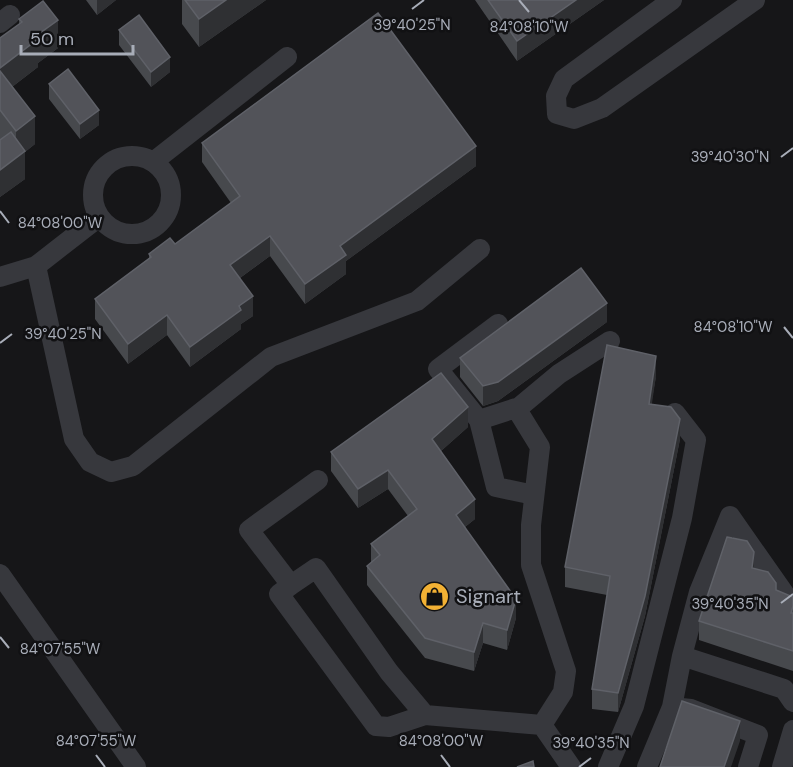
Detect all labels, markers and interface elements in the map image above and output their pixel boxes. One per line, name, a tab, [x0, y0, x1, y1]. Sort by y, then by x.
text: 39°40'25"N	[373, 15, 451, 35]
text: 84°08'10"W	[490, 17, 569, 37]
scale bar	[21, 18, 134, 56]
text: 50 m	[30, 27, 74, 51]
text: 39°40'30"N	[691, 147, 769, 167]
text: 84°08'00"W	[18, 213, 103, 233]
text: 84°08'10"W	[694, 317, 773, 337]
text: 39°40'25"N	[24, 324, 102, 344]
shop icon: Signart	[419, 580, 451, 612]
place label: Signart	[456, 583, 521, 609]
text: 39°40'35"N	[691, 594, 769, 614]
text: 84°07'55"W	[20, 639, 101, 659]
text: 84°07'55"W	[56, 731, 137, 751]
text: 84°08'00"W	[399, 731, 484, 751]
text: 39°40'35"N	[552, 733, 630, 753]

